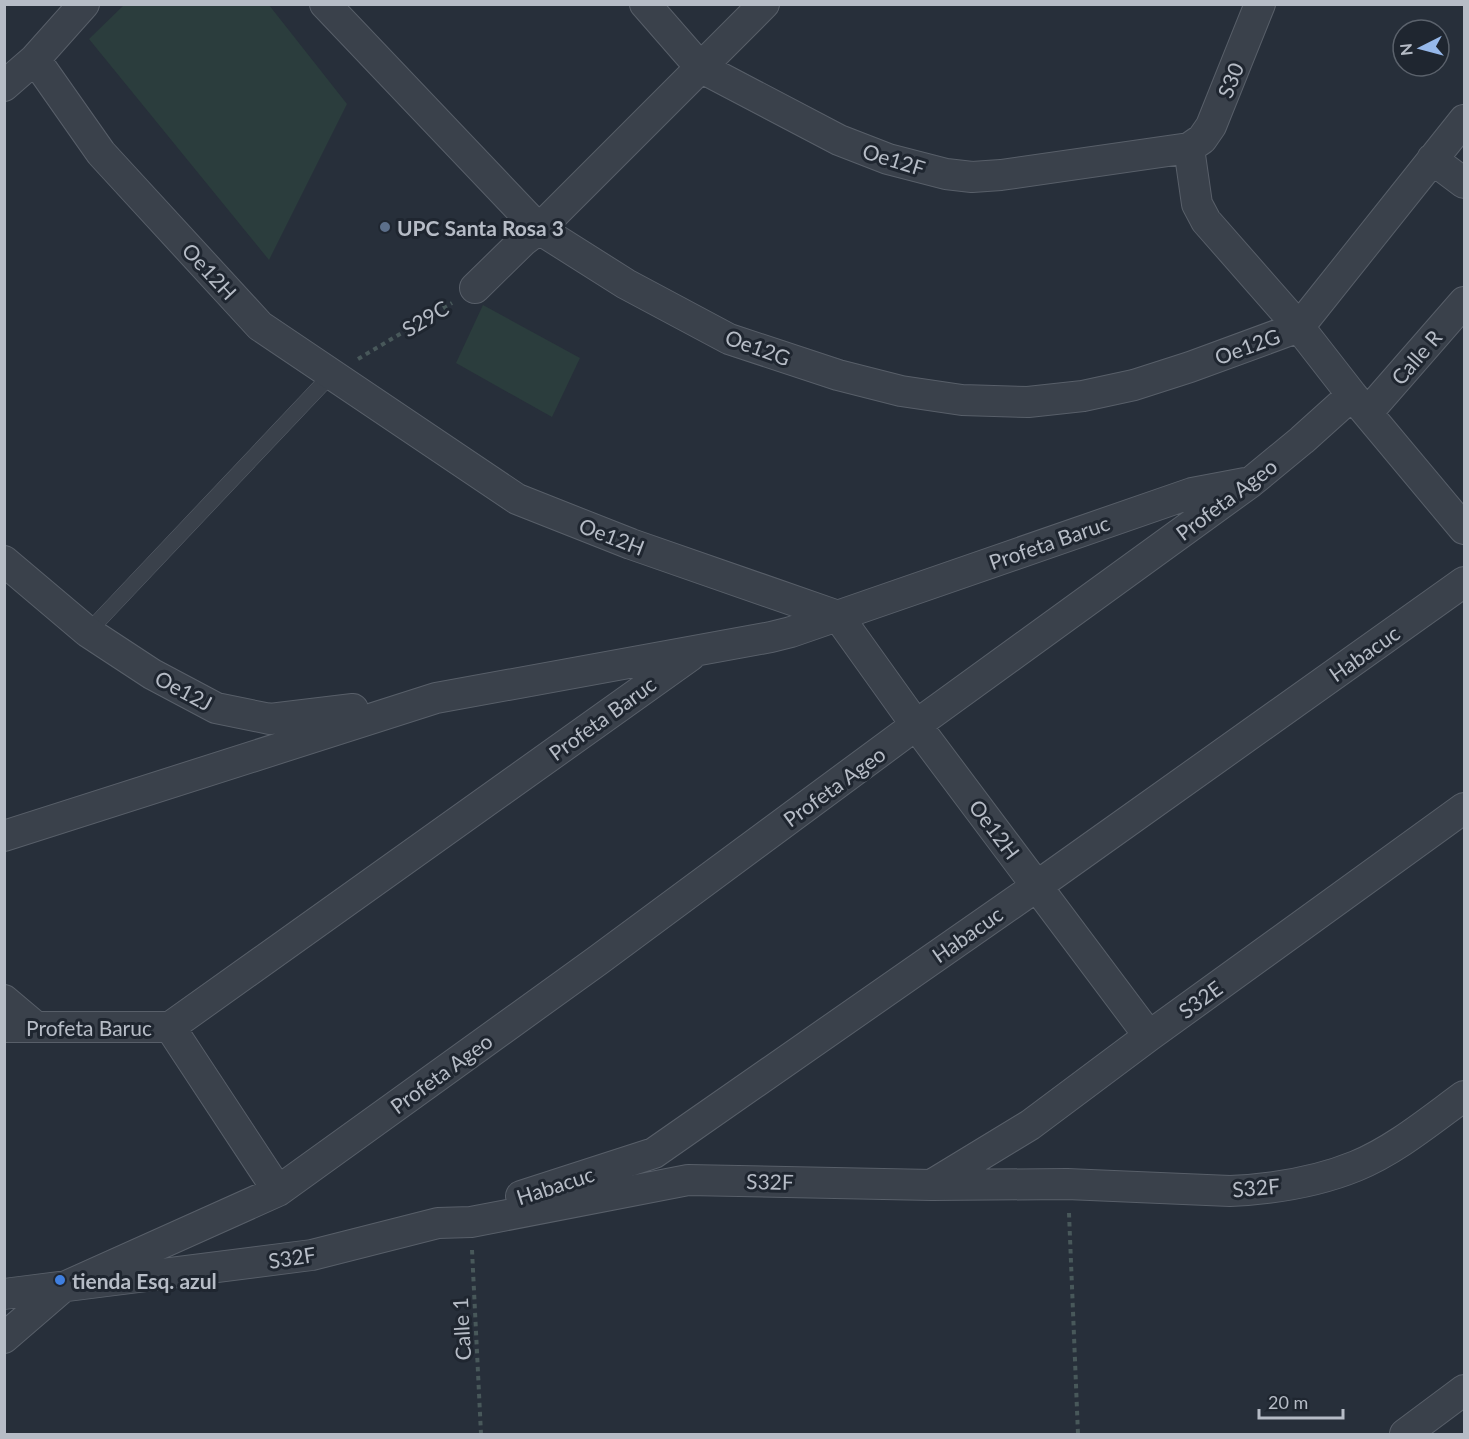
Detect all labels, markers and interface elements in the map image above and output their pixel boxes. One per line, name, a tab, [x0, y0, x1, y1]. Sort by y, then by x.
north arrow	[1391, 18, 1451, 78]
text: N	[1395, 42, 1416, 57]
street label: S30	[1212, 59, 1248, 101]
street label: Oe12F	[860, 138, 928, 180]
place label: UPC Santa Rosa 3	[397, 215, 564, 240]
marker: UPC Santa Rosa 3	[378, 220, 392, 234]
street label: Oe12H	[178, 238, 242, 304]
street label: S29C	[397, 294, 453, 342]
street label: Oe12G	[1211, 323, 1283, 369]
street label: Oe12G	[722, 324, 794, 370]
street label: Calle R	[1386, 324, 1447, 389]
street label: Profeta Ageo	[1171, 453, 1281, 545]
street label: Profeta Baruc	[985, 510, 1113, 574]
street label: Oe12H	[576, 512, 648, 560]
street label: Habacuc	[1324, 620, 1404, 686]
street label: Oe12J	[151, 665, 217, 715]
street label: Profeta Baruc	[544, 671, 660, 765]
street label: Profeta Ageo	[778, 741, 890, 831]
street label: Oe12H	[965, 794, 1025, 864]
street label: Habacuc	[927, 901, 1007, 967]
street label: S32E	[1173, 975, 1227, 1023]
street label: Profeta Baruc	[26, 1015, 152, 1040]
street label: Profeta Ageo	[385, 1028, 497, 1118]
street label: Habacuc	[513, 1161, 597, 1209]
street label: S32F	[746, 1168, 794, 1194]
street label: S32F	[1231, 1172, 1281, 1202]
street label: S32F	[267, 1241, 318, 1273]
place label: tienda Esq. azul	[72, 1268, 217, 1293]
marker: tienda Esq. azul	[53, 1273, 67, 1287]
street label: Calle 1	[447, 1297, 475, 1361]
scale bar	[1259, 1382, 1343, 1420]
text: 20 m	[1268, 1391, 1308, 1413]

